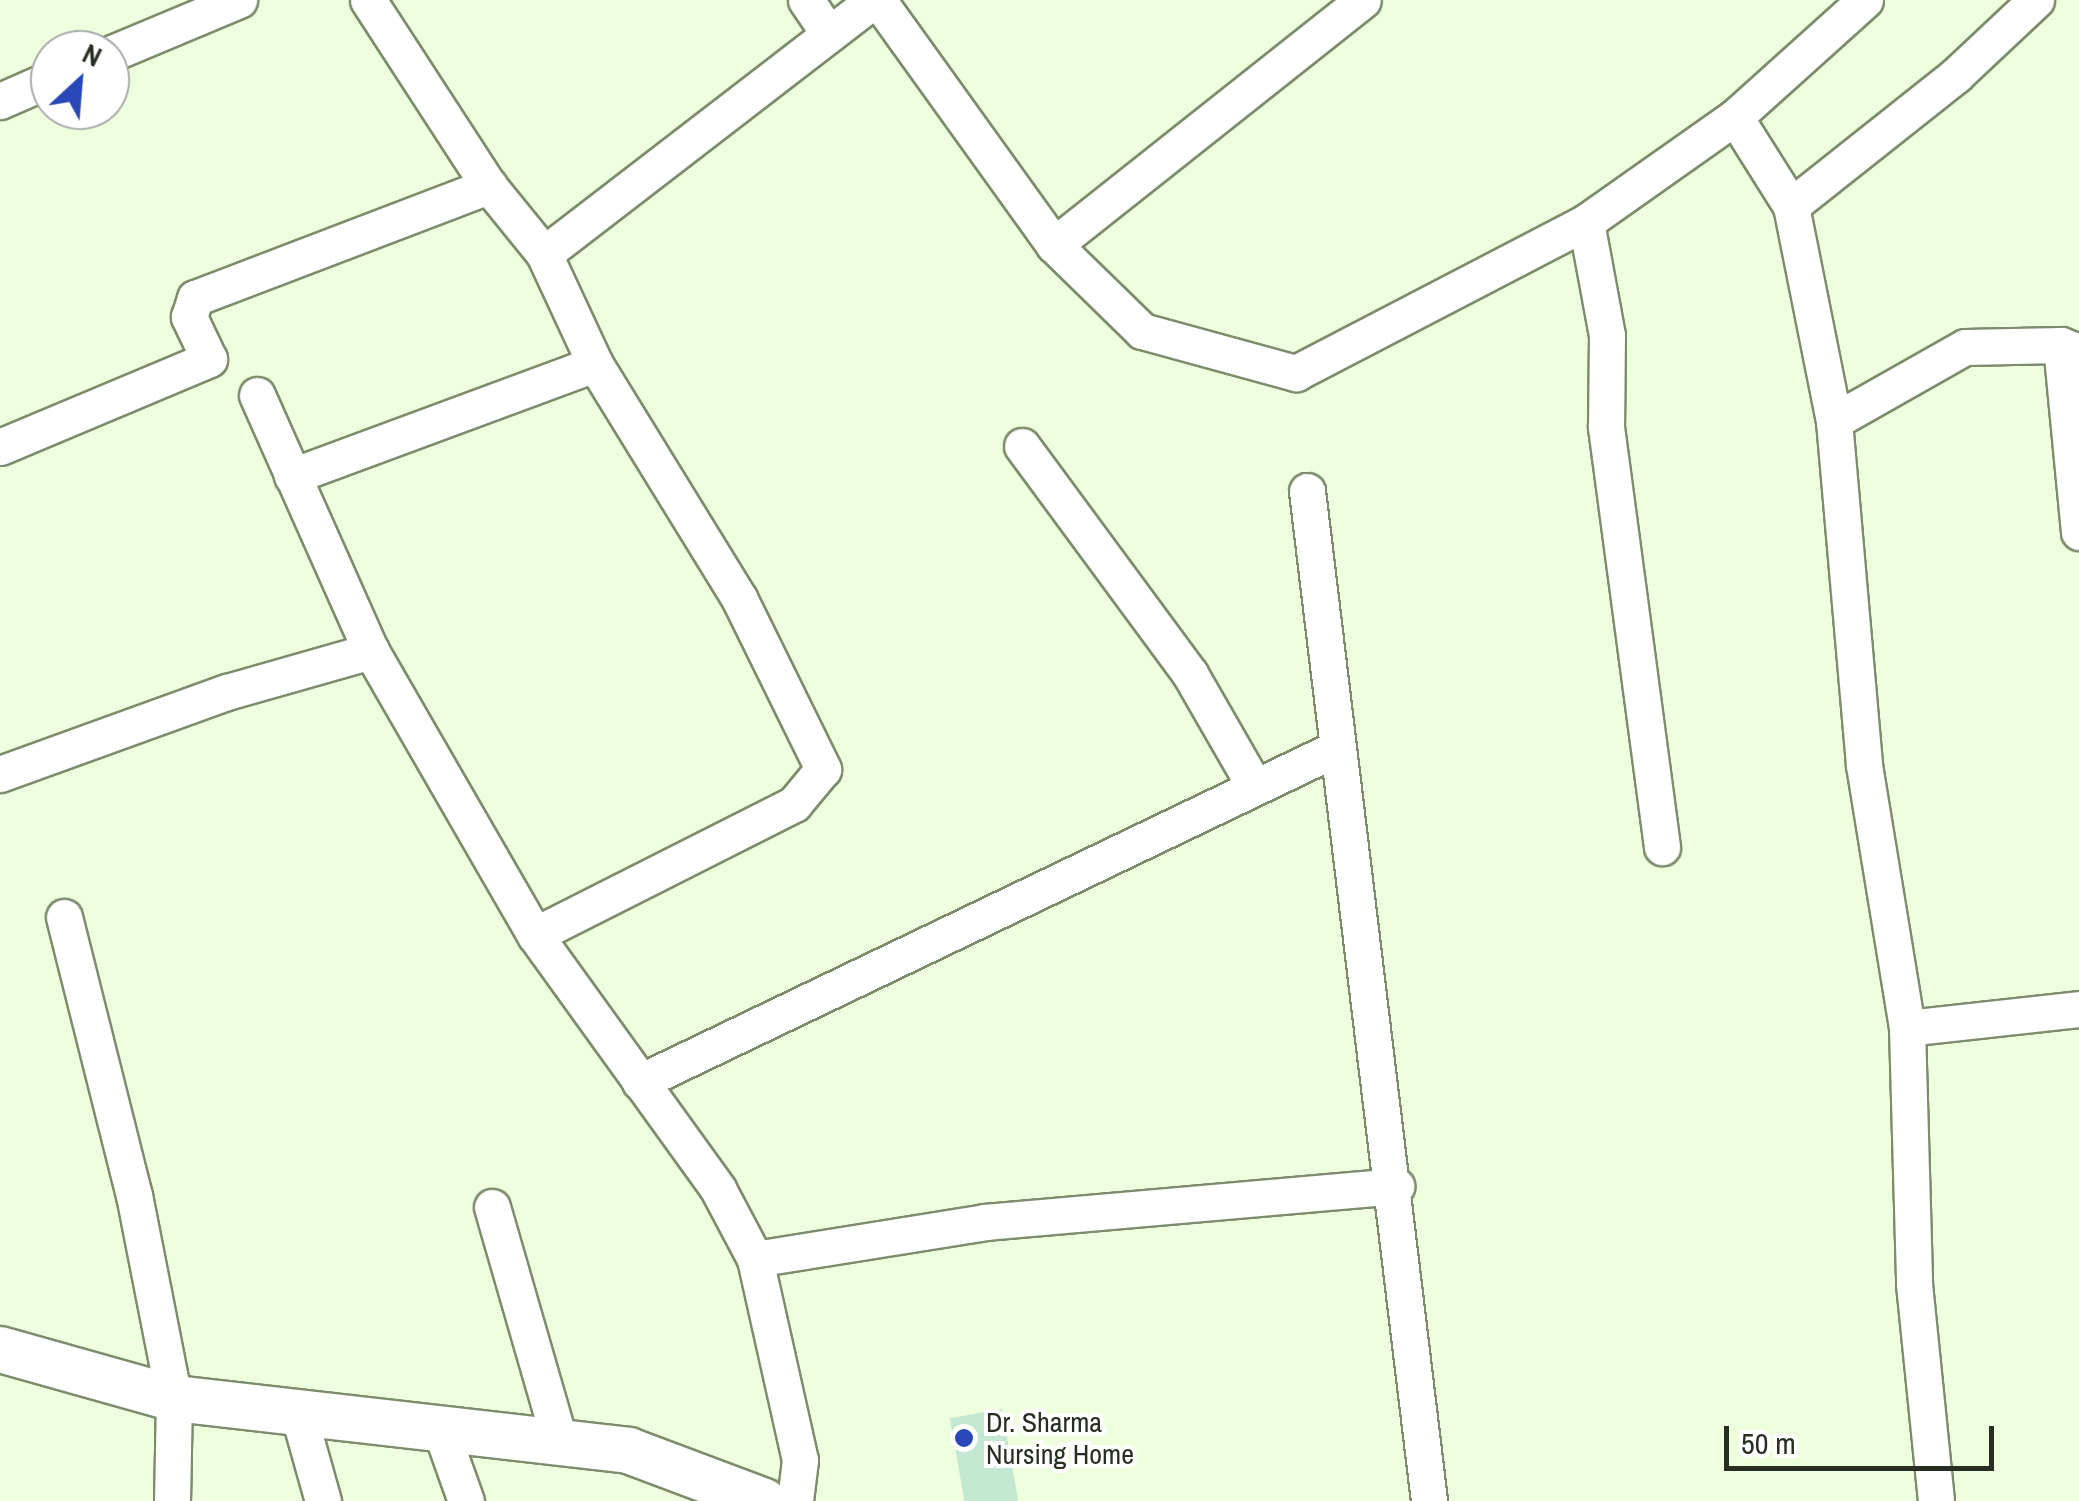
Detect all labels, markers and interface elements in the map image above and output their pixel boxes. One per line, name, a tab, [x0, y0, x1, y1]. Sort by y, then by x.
north arrow	[30, 30, 130, 130]
text: N	[76, 34, 108, 76]
place label: Dr. Sharma Nursing Home	[986, 1405, 1134, 1471]
scale bar	[1729, 1406, 1999, 1468]
text: 50 m	[1741, 1423, 1796, 1463]
marker: Dr. Sharma Nursing Home	[951, 1425, 977, 1451]

